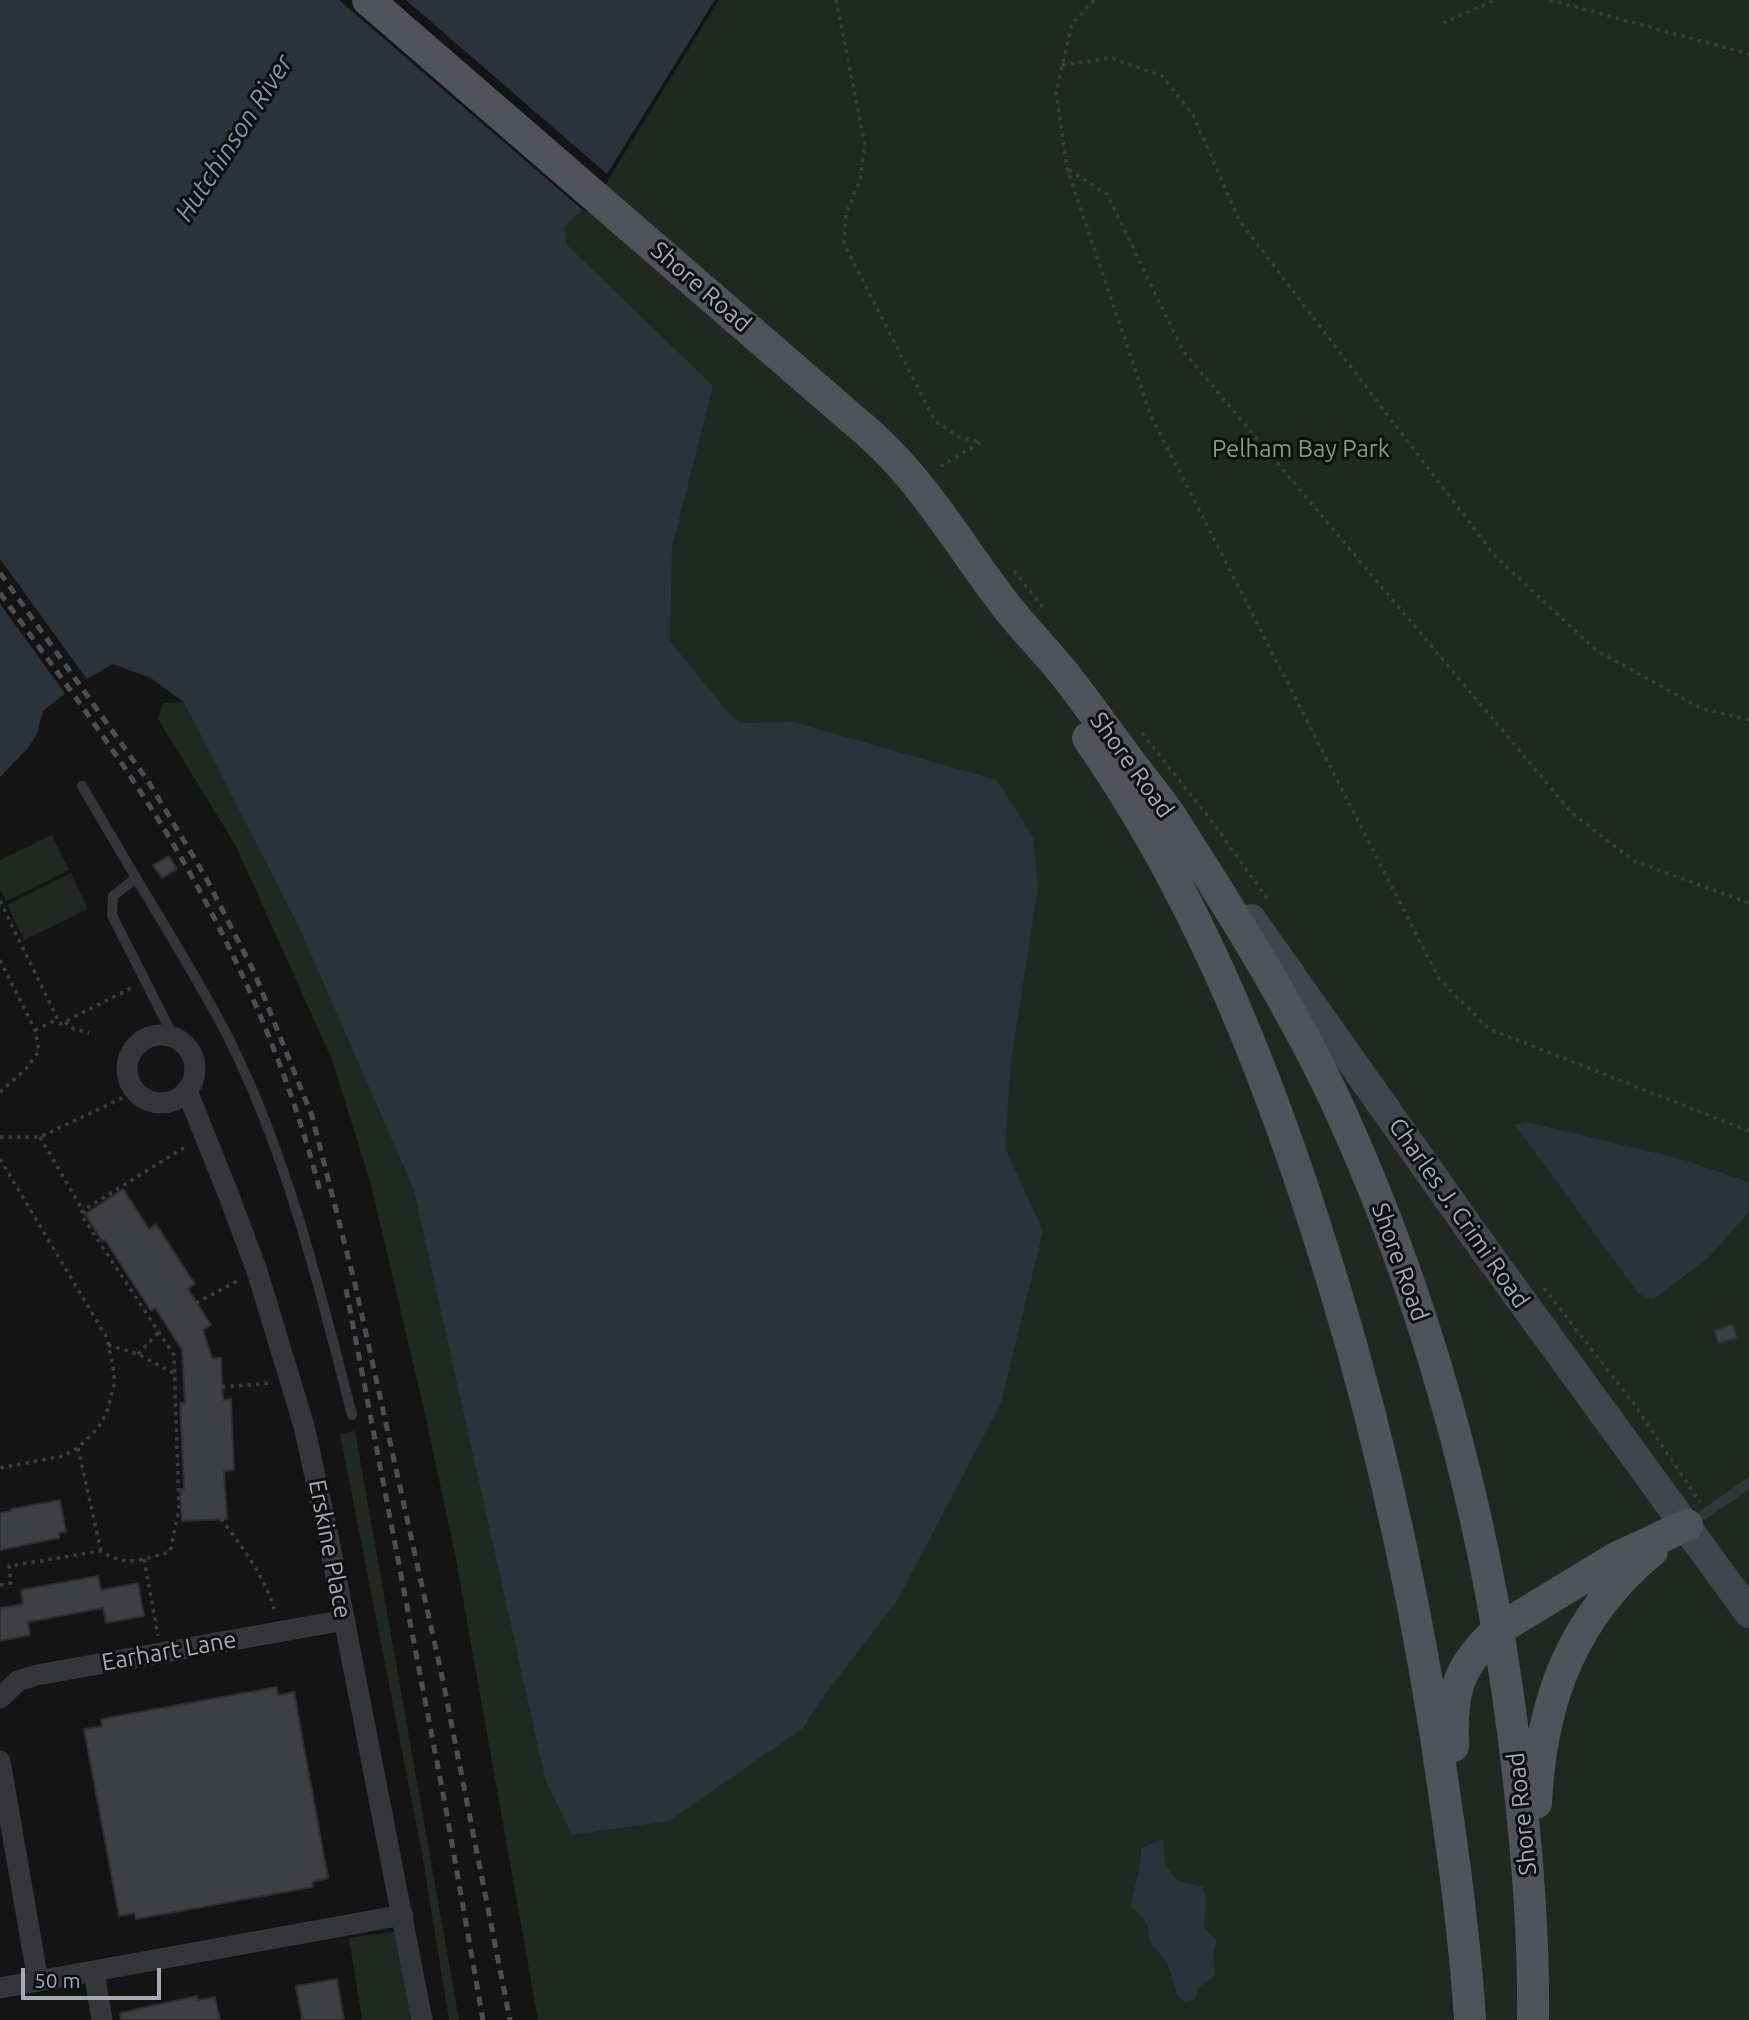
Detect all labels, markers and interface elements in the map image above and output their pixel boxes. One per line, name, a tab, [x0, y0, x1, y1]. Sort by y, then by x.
water label: Hutchinson River	[169, 49, 299, 227]
street label: Shore Road	[645, 236, 757, 338]
park label: Pelham Bay Park	[1212, 435, 1390, 463]
street label: Shore Road	[1084, 707, 1180, 823]
street label: Charles J. Crimi Road	[1383, 1112, 1535, 1314]
street label: Shore Road	[1365, 1199, 1435, 1325]
street label: Erskine Place	[302, 1477, 358, 1621]
street label: Earhart Lane	[99, 1625, 239, 1677]
street label: Shore Road	[1501, 1751, 1543, 1877]
scale bar	[24, 1954, 164, 1998]
text: 50 m	[34, 1968, 81, 1992]

